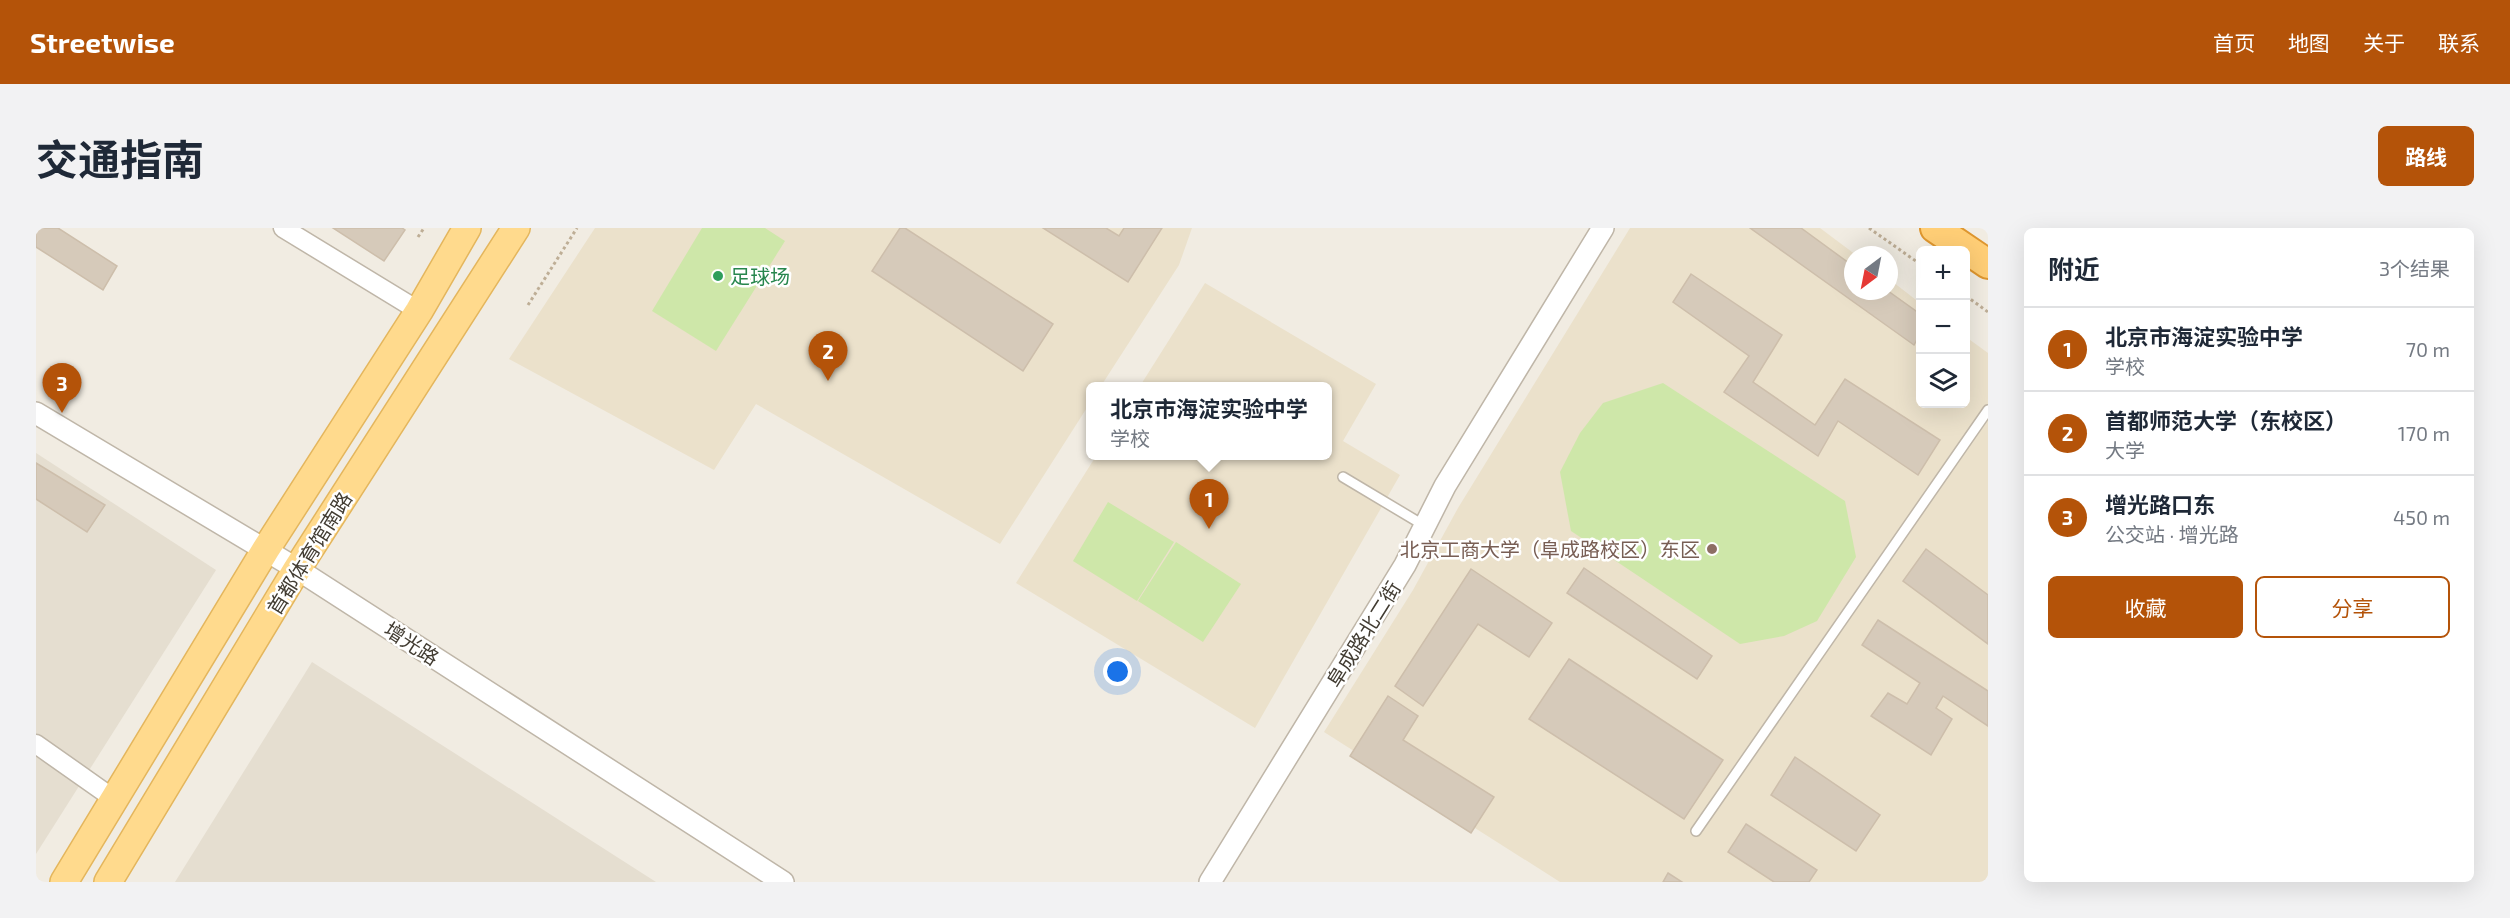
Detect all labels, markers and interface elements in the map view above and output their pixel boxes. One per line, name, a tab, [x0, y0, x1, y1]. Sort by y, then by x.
text: Streetwise	[30, 25, 175, 59]
text: 首页	[2213, 30, 2255, 55]
text: 地图	[2288, 30, 2330, 55]
text: 关于	[2363, 30, 2405, 55]
text: 联系	[2438, 30, 2480, 55]
button: 路线	[2378, 126, 2474, 186]
text: 交通指南	[36, 133, 204, 183]
north arrow	[1844, 246, 1898, 300]
map controls	[1916, 246, 1970, 408]
button: +	[1916, 246, 1970, 300]
text: 附近	[2048, 253, 2100, 284]
text: 3个结果	[2379, 256, 2450, 280]
place label: 足球场	[730, 264, 790, 288]
marker: 足球场	[711, 269, 725, 283]
button: −	[1916, 300, 1970, 354]
text: 北京市海淀实验中学	[2105, 323, 2303, 349]
pin: 2	[808, 332, 848, 381]
text: 1	[2063, 337, 2072, 361]
text: 70 m	[2406, 337, 2450, 361]
button: layers	[1916, 354, 1970, 408]
text: 学校	[2105, 354, 2145, 378]
pin: 3	[42, 364, 82, 413]
popup	[1086, 382, 1332, 460]
text: 北京市海淀实验中学	[1110, 395, 1308, 421]
text: 首都师范大学（东校区）	[2105, 407, 2347, 433]
text: 2	[2062, 421, 2073, 445]
text: 170 m	[2398, 421, 2450, 445]
text: 学校	[1110, 426, 1150, 450]
text: 大学	[2105, 438, 2145, 462]
pin: 1	[1190, 480, 1228, 529]
street label: 首都体育馆南路	[262, 487, 356, 619]
text: 增光路口东	[2105, 491, 2215, 517]
text: 3	[2062, 505, 2073, 529]
text: 450 m	[2393, 505, 2450, 529]
text: 公交站 · 增光路	[2105, 522, 2239, 546]
place label: 北京工商大学（阜成路校区）东区	[1400, 537, 1700, 561]
marker: 北京工商大学（阜成路校区）东区	[1705, 542, 1719, 556]
button: 收藏	[2048, 576, 2243, 638]
button: 分享	[2255, 576, 2450, 638]
street label: 阜成路北二街	[1321, 577, 1405, 691]
street label: 增光路	[380, 617, 444, 669]
your location	[1103, 657, 1132, 686]

